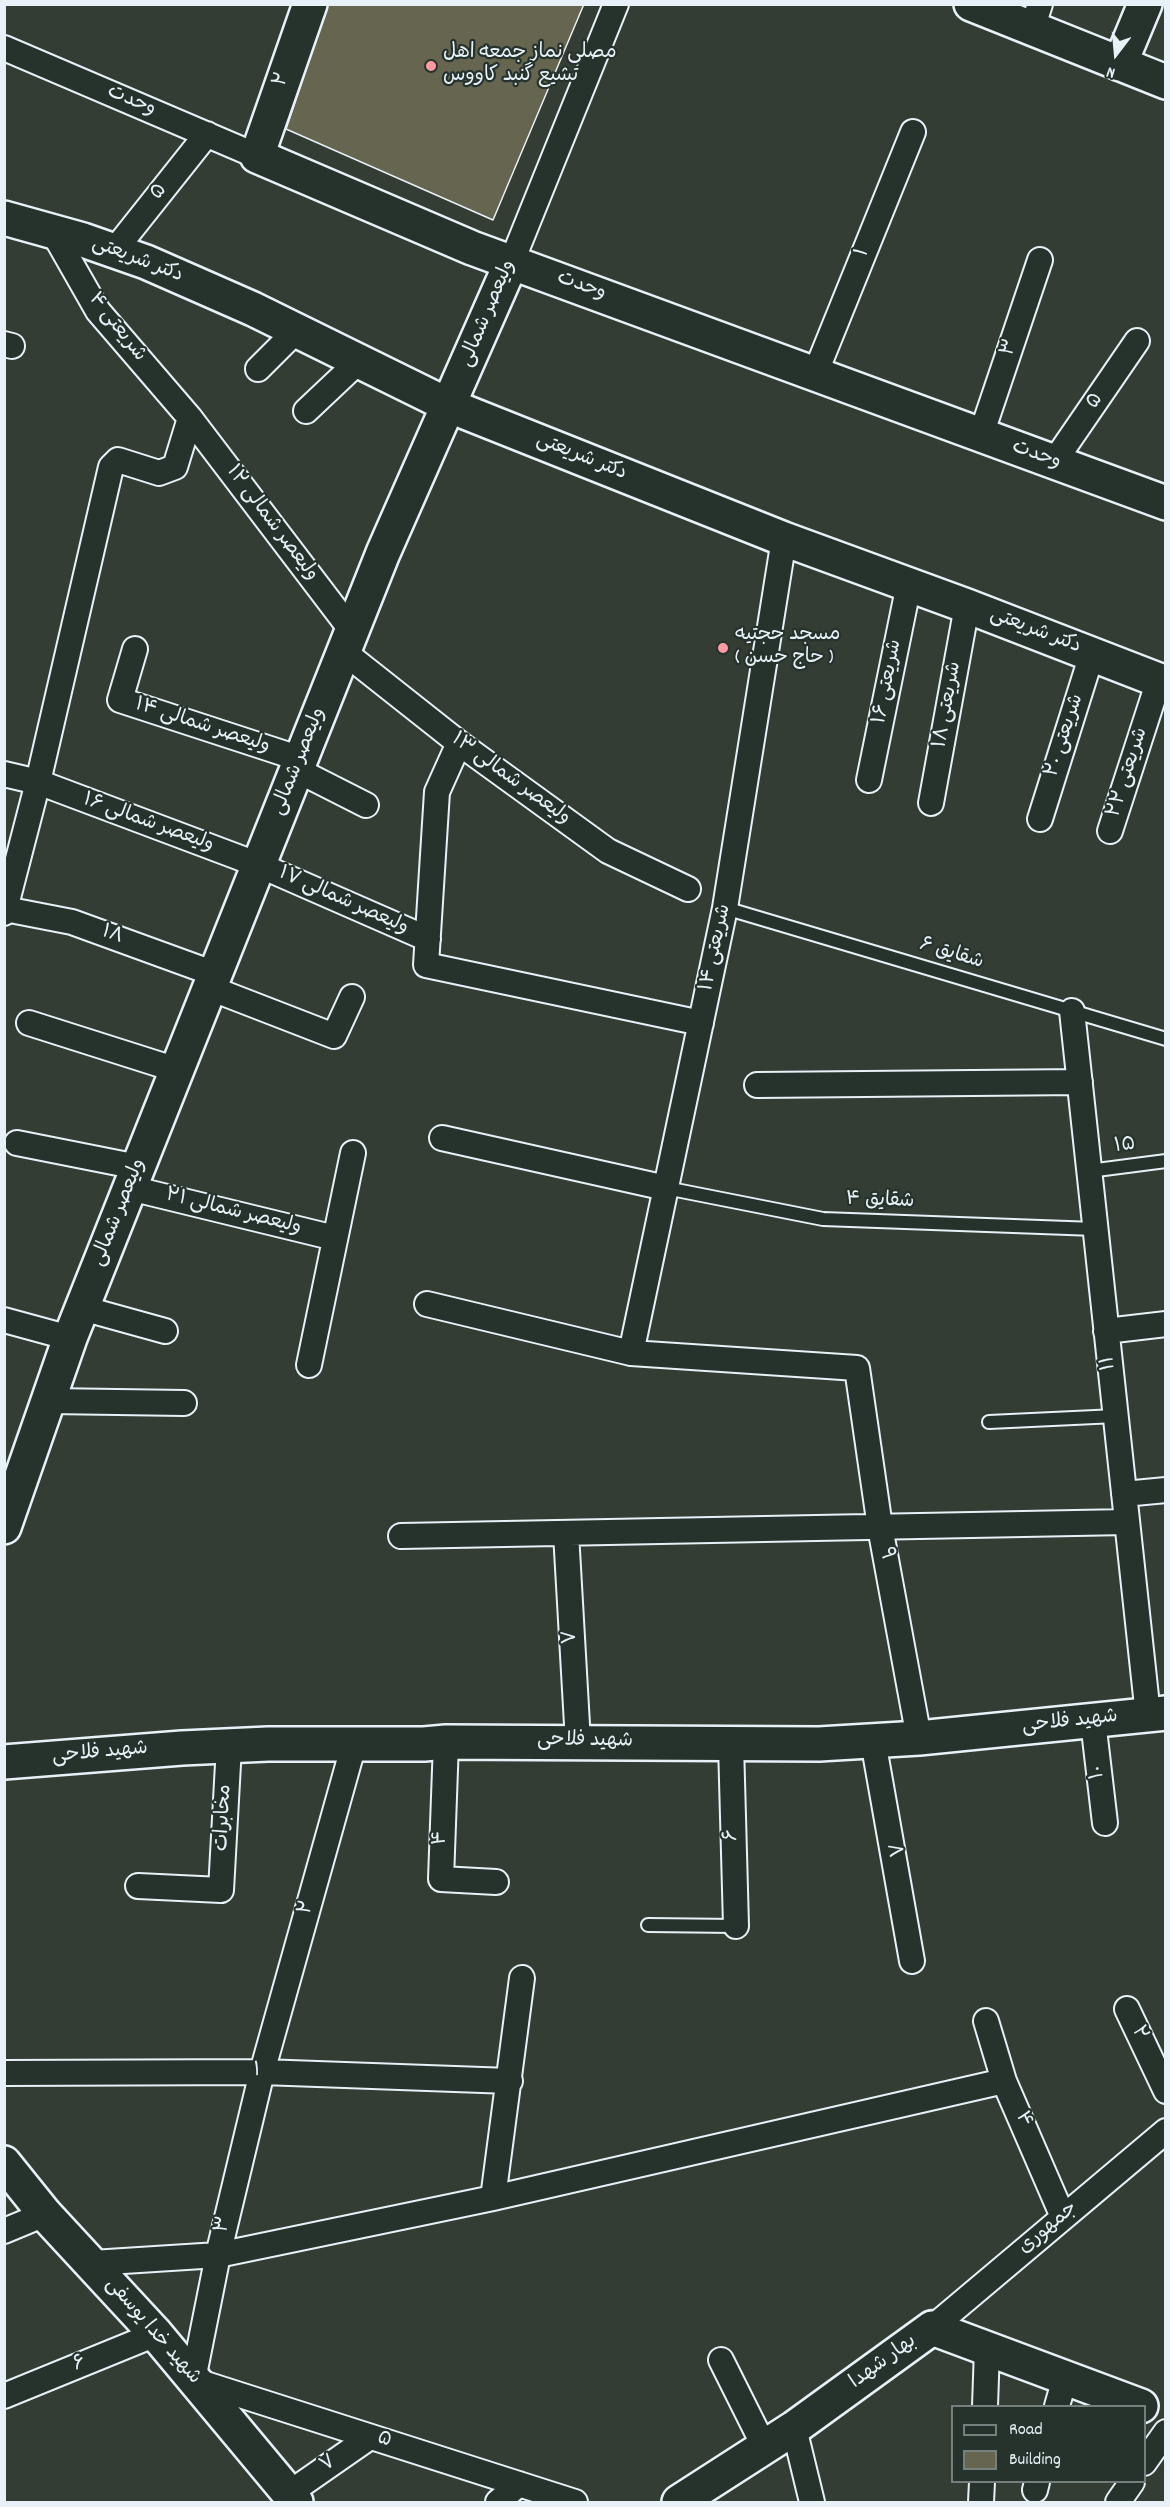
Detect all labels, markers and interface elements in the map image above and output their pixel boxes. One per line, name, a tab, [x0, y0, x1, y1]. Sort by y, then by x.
north arrow	[1086, 24, 1146, 84]
place label: مصلی نماز جمعه اهل تشیع گنبد کاووس	[443, 42, 617, 89]
marker: مصلی نماز جمعه اهل تشیع گنبد کاووس	[424, 59, 438, 73]
text: N	[1104, 60, 1118, 84]
street label: ۲	[269, 70, 297, 90]
street label: وحدت	[103, 81, 159, 123]
street label: ۵	[146, 180, 174, 206]
street label: دکتر شریعتی	[88, 233, 186, 289]
street label: ۱	[852, 245, 876, 261]
street label: ولیعصر شمالی	[456, 257, 522, 371]
street label: وحدت	[553, 267, 609, 307]
street label: شریعتی ۴	[82, 289, 150, 367]
street label: ۳	[997, 336, 1025, 360]
street label: ۵	[1082, 390, 1110, 414]
street label: دکتر شریعتی	[532, 429, 630, 487]
street label: وحدت	[1008, 436, 1064, 476]
street label: ولیعصر شمالی ۱۲	[220, 461, 322, 587]
street label: دکتر شریعتی	[986, 604, 1084, 660]
place label: مسجد حجتیه ( حاج حسن )	[735, 624, 840, 671]
street label: شریعتی ۱۶	[869, 638, 909, 726]
marker: مسجد حجتیه ( حاج حسن )	[716, 641, 730, 655]
street label: شریعتی ۱۸	[930, 660, 968, 750]
street label: شریعتی ۲۰	[1041, 691, 1091, 781]
street label: ولیعصر شمالی ۱۴	[131, 694, 273, 760]
street label: ولیعصر شمالی	[268, 705, 332, 819]
street label: شریعتی ۲۲	[1103, 725, 1155, 821]
street label: ولیعصر شمالی ۱۳	[446, 729, 574, 831]
street label: ولیعصر شمالی ۱۶	[79, 789, 217, 859]
street label: ولیعصر شمالی ۱۷	[274, 863, 412, 941]
street label: شریعتی ۱۴	[696, 902, 738, 994]
street label: ۱۸	[98, 921, 126, 951]
street label: شقایق ۶	[916, 934, 986, 976]
street label: ۱۵	[1113, 1134, 1137, 1160]
street label: ولیعصر شمالی	[88, 1156, 152, 1270]
street label: ولیعصر شمالی ۲۱	[163, 1185, 303, 1241]
street label: شقایق ۴	[845, 1189, 915, 1215]
street label: ۱۱	[1097, 1355, 1123, 1371]
street label: ۹	[872, 1546, 898, 1562]
street label: ۷	[560, 1629, 584, 1645]
street label: شهید فلاحی	[1021, 1706, 1119, 1740]
street label: شهید فلاحی	[537, 1729, 633, 1755]
street label: شهید فلاحی	[51, 1738, 149, 1770]
street label: ۱۰	[1086, 1764, 1112, 1780]
street label: مخابرات	[211, 1784, 239, 1852]
street label: ۶	[721, 1829, 745, 1841]
street label: ۴	[430, 1830, 454, 1846]
street label: ۸	[879, 1842, 905, 1860]
street label: ۲	[295, 1898, 321, 1918]
street label: ۲	[1124, 2023, 1152, 2045]
street label: ۱	[253, 2060, 261, 2084]
street label: ۴	[1008, 2108, 1036, 2132]
street label: جمهوری	[1015, 2197, 1083, 2261]
street label: ۳	[211, 2214, 239, 2236]
street label: شهید خدا یوسفی	[99, 2274, 205, 2390]
street label: بهار شهدا	[846, 2331, 922, 2395]
street label: ۶	[70, 2352, 90, 2378]
legend	[951, 2405, 1146, 2483]
text: Road	[1009, 2418, 1043, 2443]
street label: ۵	[374, 2427, 394, 2455]
text: Building	[1009, 2448, 1061, 2473]
street label: ۷	[316, 2451, 342, 2479]

